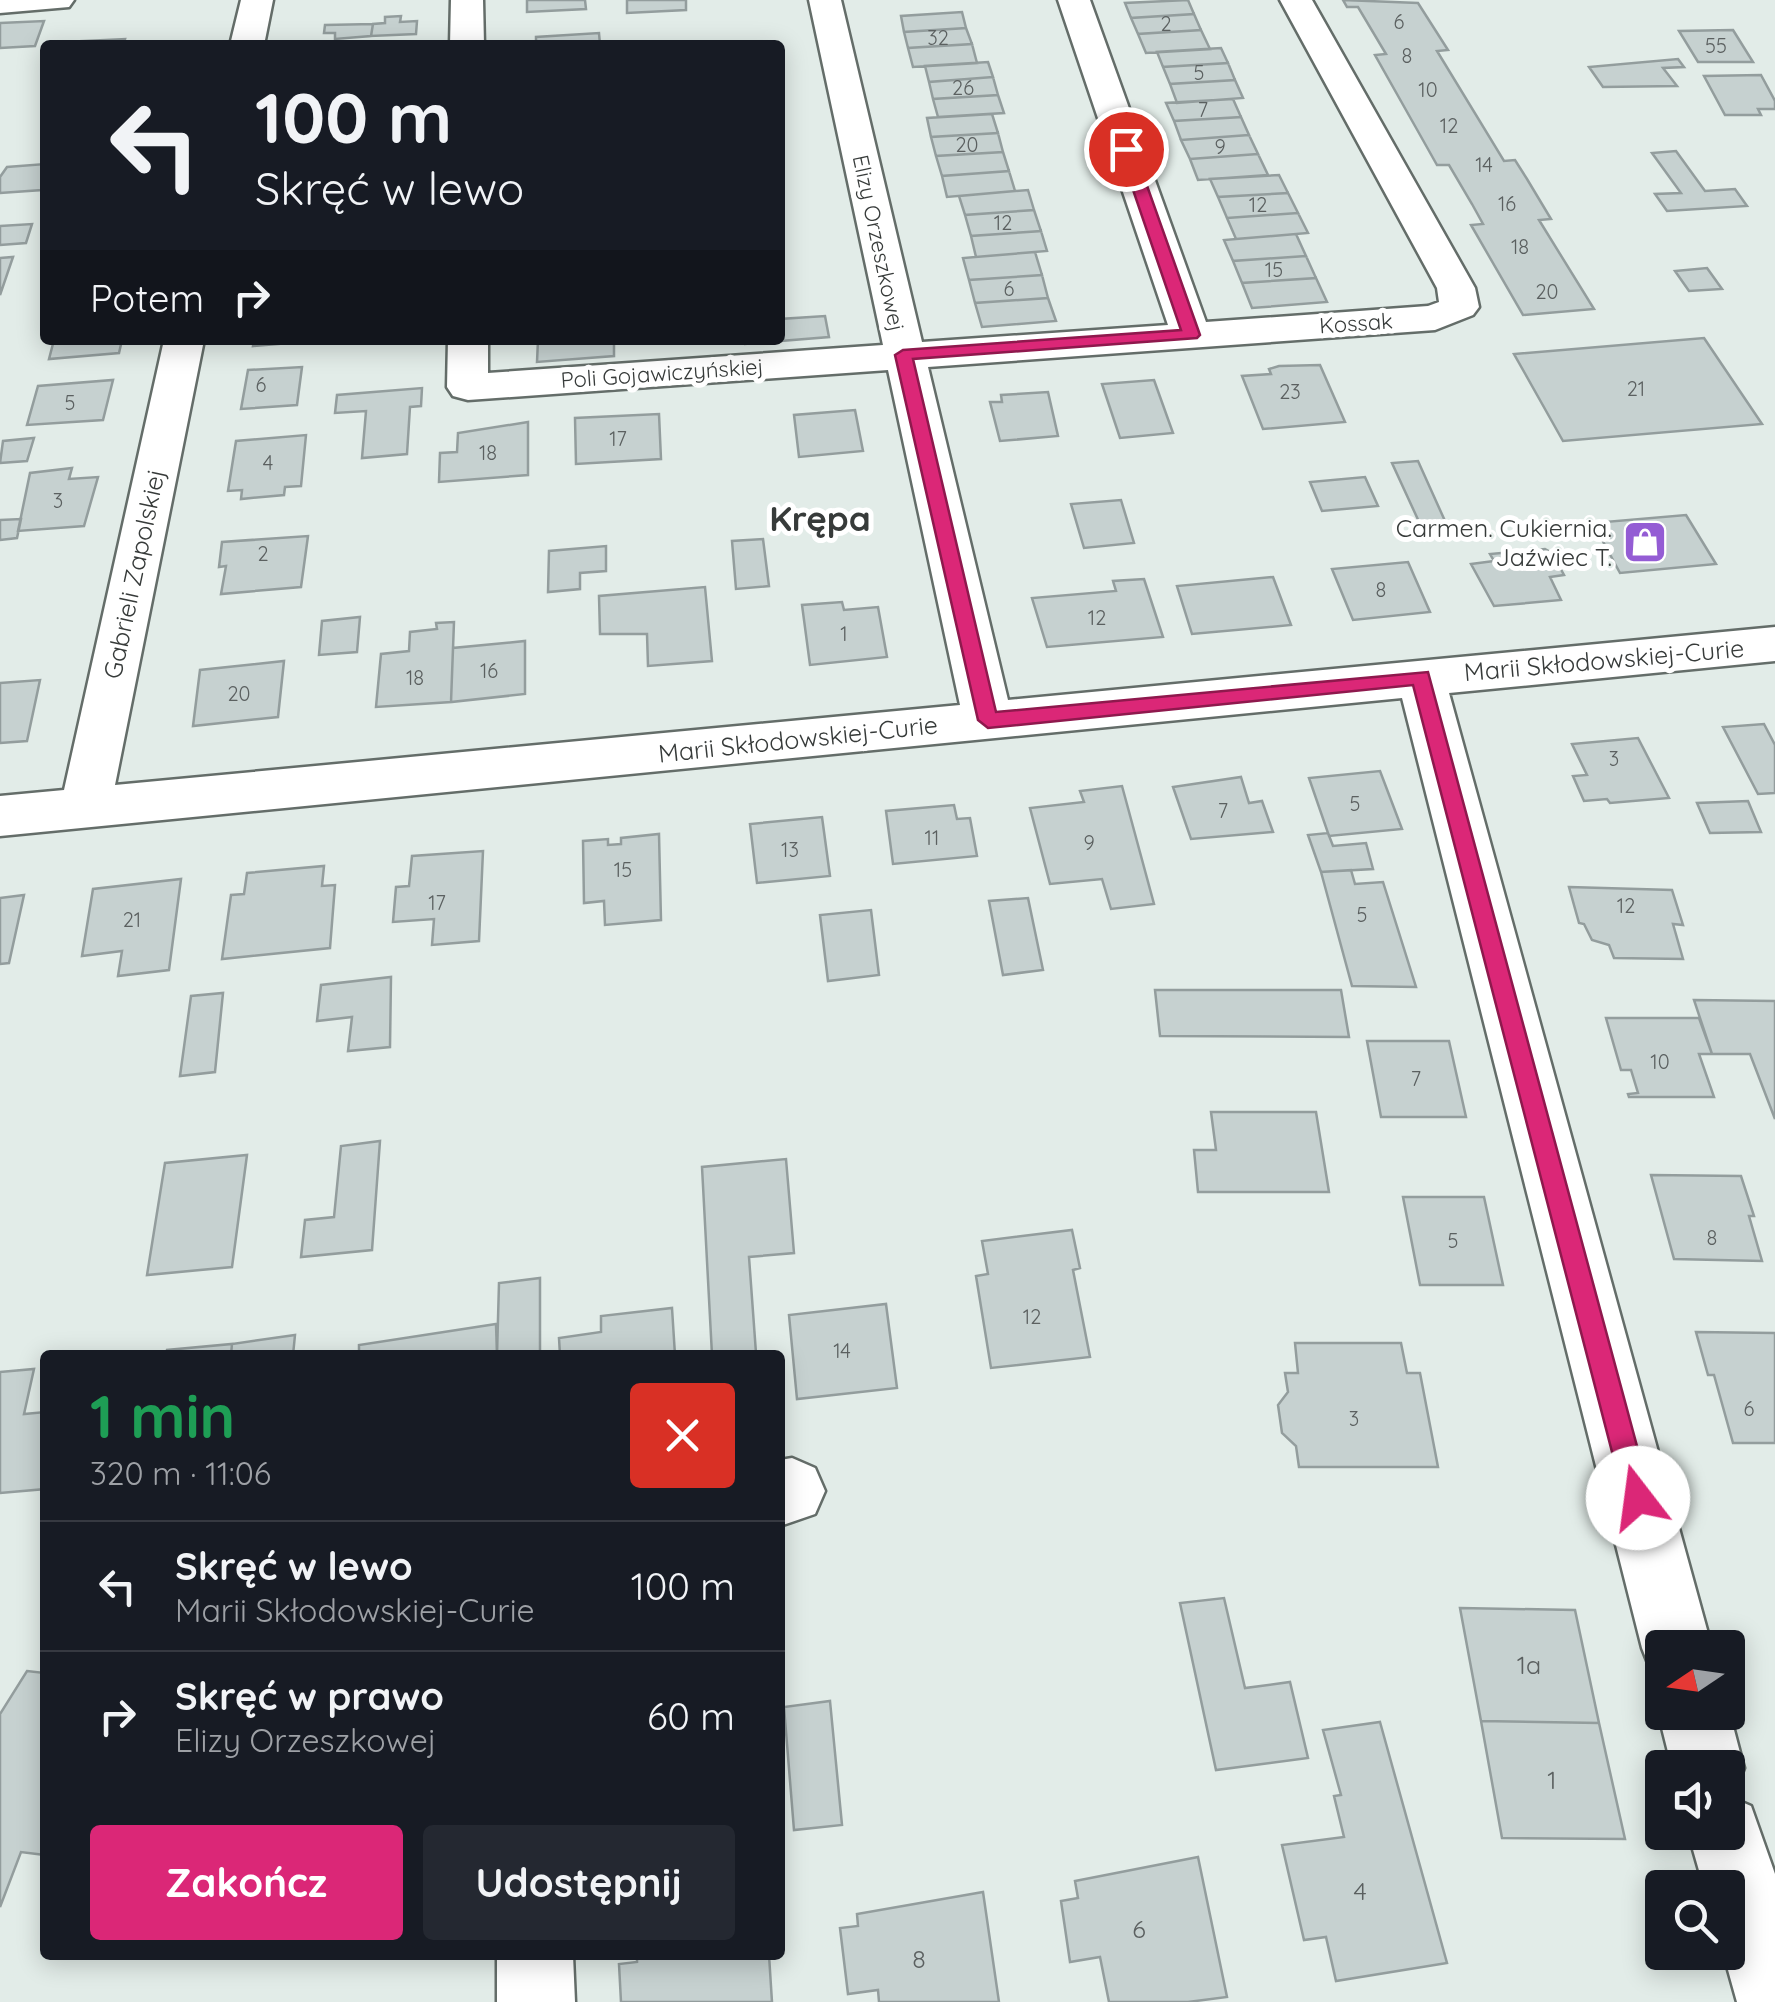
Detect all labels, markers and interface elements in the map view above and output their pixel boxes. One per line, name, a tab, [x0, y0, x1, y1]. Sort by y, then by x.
house number: 6	[1394, 9, 1405, 34]
house number: 2	[1160, 11, 1172, 36]
house number: 32	[927, 25, 949, 50]
house number: 55	[1705, 33, 1727, 58]
house number: 8	[1402, 43, 1412, 68]
house number: 5	[1194, 60, 1204, 85]
text: 100 m	[255, 73, 452, 161]
house number: 26	[952, 75, 974, 100]
house number: 10	[1418, 77, 1438, 102]
icon: left	[90, 80, 220, 210]
house number: 7	[1198, 97, 1208, 122]
pin	[1084, 107, 1169, 192]
house number: 12	[1440, 113, 1458, 138]
icon: arrive	[1099, 122, 1154, 177]
house number: 20	[956, 132, 978, 157]
house number: 9	[1214, 134, 1226, 159]
street label: Elizy Orzeszkowej	[847, 152, 911, 334]
house number: 14	[1475, 152, 1493, 177]
text: Skręć w lewo	[255, 160, 524, 216]
house number: 16	[1498, 191, 1516, 216]
house number: 12	[1249, 192, 1267, 217]
house number: 12	[994, 210, 1012, 235]
house number: 18	[1511, 234, 1529, 259]
house number: 15	[1265, 257, 1283, 282]
icon: right	[224, 270, 279, 325]
text: Potem	[90, 274, 204, 322]
house number: 6	[1004, 276, 1015, 301]
house number: 20	[1536, 279, 1558, 304]
street label: Kossak	[1318, 306, 1394, 340]
street label: Poli Gojawiczyńskiej	[560, 352, 764, 394]
house number: 6	[256, 372, 267, 397]
house number: 21	[1627, 376, 1645, 401]
house number: 23	[1279, 379, 1301, 404]
house number: 5	[65, 390, 75, 415]
house number: 17	[609, 426, 627, 451]
house number: 18	[479, 440, 497, 465]
house number: 4	[263, 450, 273, 475]
street label: Gabrieli Zapolskiej	[96, 466, 171, 682]
house number: 3	[53, 488, 63, 513]
district label: Krępa	[769, 496, 871, 540]
place label: Carmen. Cukiernia. Jaźwiec T.	[1396, 512, 1612, 572]
shop icon: Carmen. Cukiernia. Jaźwiec T.	[1622, 519, 1668, 565]
house number: 2	[257, 541, 269, 566]
house number: 8	[1376, 577, 1386, 602]
house number: 12	[1088, 605, 1106, 630]
house number: 1	[840, 621, 848, 646]
street label: Marii Skłodowskiej-Curie	[1463, 632, 1745, 687]
house number: 16	[480, 658, 498, 683]
house number: 18	[406, 665, 424, 690]
house number: 20	[228, 681, 250, 706]
street label: Marii Skłodowskiej-Curie	[657, 708, 939, 769]
house number: 3	[1609, 746, 1619, 771]
house number: 5	[1350, 791, 1360, 816]
house number: 7	[1218, 798, 1228, 823]
house number: 11	[925, 825, 939, 850]
house number: 9	[1083, 830, 1095, 855]
house number: 13	[781, 837, 799, 862]
house number: 15	[614, 857, 632, 882]
house number: 17	[428, 890, 446, 915]
house number: 12	[1617, 893, 1635, 918]
house number: 5	[1357, 902, 1367, 927]
house number: 21	[123, 907, 141, 932]
house number: 10	[1650, 1049, 1670, 1074]
house number: 7	[1411, 1066, 1421, 1091]
house number: 8	[1707, 1225, 1717, 1250]
house number: 5	[1448, 1228, 1458, 1253]
house number: 12	[1023, 1304, 1041, 1329]
house number: 14	[833, 1338, 851, 1363]
text: 1 min	[90, 1378, 235, 1453]
button: close	[630, 1383, 735, 1488]
house number: 6	[1744, 1396, 1755, 1421]
house number: 3	[1349, 1406, 1359, 1431]
position arrow	[1586, 1446, 1690, 1550]
text: 320 m · 11:06	[90, 1453, 271, 1493]
text: Skręć w lewo	[175, 1542, 413, 1590]
icon: left	[90, 1559, 145, 1614]
text: 100 m	[631, 1562, 735, 1610]
text: Marii Skłodowskiej-Curie	[175, 1590, 535, 1630]
north arrow	[1645, 1630, 1745, 1730]
map controls	[1645, 1630, 1745, 1970]
house number: 1a	[1517, 1649, 1541, 1680]
text: Skręć w prawo	[175, 1672, 444, 1720]
icon: right	[90, 1689, 145, 1744]
text: 60 m	[647, 1692, 735, 1740]
text: Elizy Orzeszkowej	[175, 1720, 436, 1760]
button: sound	[1645, 1750, 1745, 1850]
house number: 1	[1547, 1764, 1557, 1795]
button: Zakończ	[90, 1825, 403, 1940]
button: Udostępnij	[423, 1825, 735, 1940]
button: search	[1645, 1870, 1745, 1970]
house number: 4	[1353, 1875, 1367, 1906]
house number: 6	[1132, 1913, 1146, 1944]
house number: 8	[912, 1943, 926, 1974]

